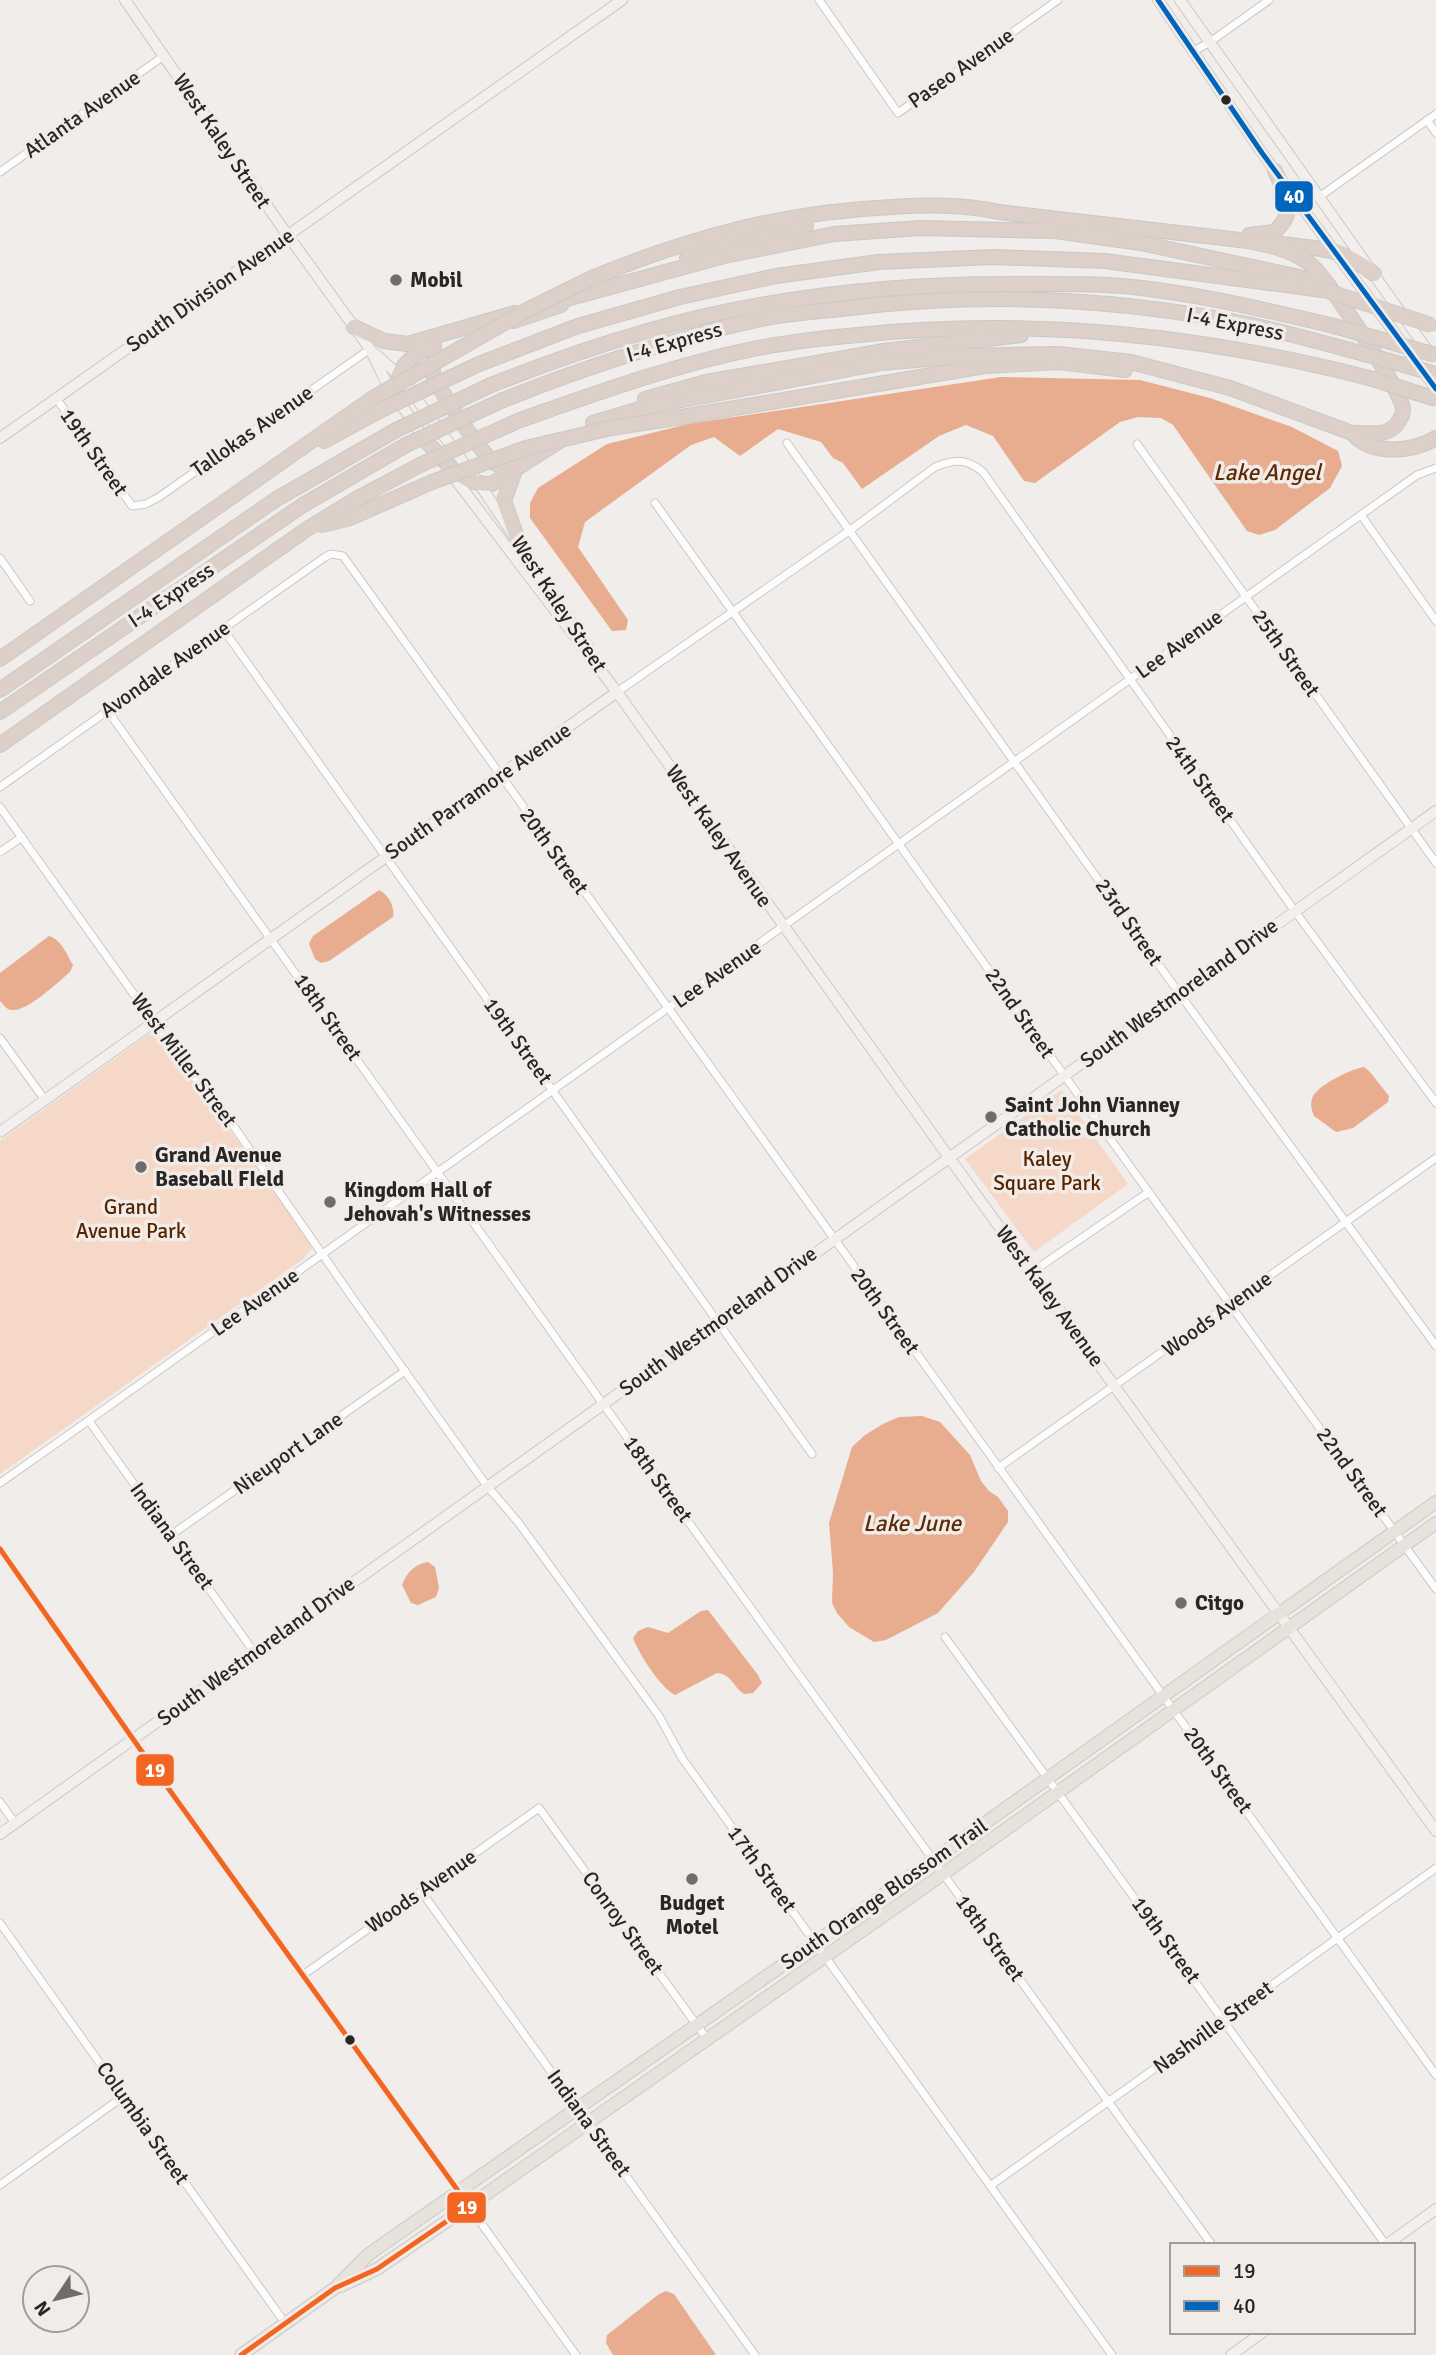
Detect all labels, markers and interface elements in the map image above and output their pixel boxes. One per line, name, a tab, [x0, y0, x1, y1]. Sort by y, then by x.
street label: Paseo Avenue	[903, 22, 1019, 114]
street label: Atlanta Avenue	[19, 64, 145, 164]
street label: West Kaley Street	[167, 69, 277, 213]
unlabelled marker	[1219, 93, 1233, 107]
line badge: 40	[1274, 180, 1314, 213]
text: 40	[1284, 185, 1304, 209]
street label: South Division Avenue	[121, 222, 299, 358]
place label: Mobil	[410, 267, 463, 293]
marker: Mobil	[388, 272, 404, 288]
street label: I-4 Express	[1184, 302, 1286, 346]
street label: I-4 Express	[623, 316, 725, 368]
street label: Tallokas Avenue	[186, 379, 318, 483]
street label: 19th Street	[54, 403, 134, 501]
water label: Lake Angel	[1213, 458, 1323, 487]
street label: West Kaley Street	[505, 531, 613, 677]
street label: I-4 Express	[123, 557, 219, 633]
street label: Lee Avenue	[1130, 604, 1228, 684]
street label: 25th Street	[1246, 604, 1326, 702]
street label: Avondale Avenue	[95, 615, 235, 723]
street label: South Parramore Avenue	[380, 717, 576, 865]
street label: 24th Street	[1160, 731, 1240, 827]
street label: West Kaley Avenue	[660, 760, 778, 912]
street label: 20th Street	[514, 803, 594, 899]
street label: 23rd Street	[1089, 873, 1169, 971]
street label: South Westmoreland Drive	[1075, 913, 1283, 1073]
street label: Lee Avenue	[668, 934, 766, 1014]
street label: 22nd Street	[979, 963, 1061, 1063]
street label: 18th Street	[288, 968, 368, 1066]
street label: West Miller Street	[125, 988, 243, 1132]
street label: 19th Street	[478, 993, 558, 1089]
place label: Saint John Vianney Catholic Church	[1005, 1092, 1180, 1142]
marker: Saint John Vianney Catholic Church	[983, 1109, 999, 1125]
place label: Grand Avenue Baseball FIeld	[155, 1142, 284, 1192]
park label: Kaley Square Park	[993, 1146, 1101, 1196]
marker: Grand Avenue Baseball FIeld	[133, 1159, 149, 1175]
place label: Kingdom Hall of Jehovah's Witnesses	[344, 1177, 531, 1227]
park label: Grand Avenue Park	[76, 1194, 187, 1244]
marker: Kingdom Hall of Jehovah's Witnesses	[322, 1194, 338, 1210]
street label: West Kaley Avenue	[990, 1220, 1110, 1372]
street label: South Westmoreland Drive	[614, 1241, 822, 1401]
street label: Lee Avenue	[206, 1262, 304, 1342]
street label: 20th Street	[845, 1263, 925, 1359]
street label: Woods Avenue	[1157, 1265, 1277, 1363]
street label: Nieuport Lane	[228, 1406, 348, 1500]
street label: 22nd Street	[1311, 1422, 1393, 1522]
street label: 18th Street	[618, 1431, 698, 1527]
street label: Indiana Street	[124, 1477, 220, 1595]
water label: Lake June	[863, 1509, 963, 1538]
street label: South Westmoreland Drive	[152, 1571, 360, 1731]
place label: Citgo	[1195, 1590, 1244, 1616]
marker: Citgo	[1173, 1595, 1189, 1611]
street label: 20th Street	[1178, 1722, 1258, 1818]
line badge: 19	[135, 1753, 175, 1787]
text: 19	[145, 1759, 165, 1783]
street label: South Orange Blossom Trail	[775, 1813, 993, 1975]
street label: 17th Street	[722, 1821, 802, 1917]
street label: Woods Avenue	[361, 1843, 481, 1939]
street label: Conroy Street	[577, 1866, 669, 1980]
marker: Budget Motel	[684, 1871, 700, 1887]
place label: Budget Motel	[659, 1890, 725, 1940]
street label: 18th Street	[950, 1890, 1030, 1986]
street label: 19th Street	[1126, 1892, 1206, 1988]
street label: Nashville Street	[1148, 1975, 1278, 2079]
unlabelled marker	[343, 2033, 357, 2047]
street label: Columbia Street	[91, 2056, 195, 2190]
street label: Indiana Street	[541, 2064, 637, 2182]
line badge: 19	[446, 2191, 487, 2224]
text: 19	[457, 2196, 477, 2220]
legend	[1170, 2243, 1415, 2334]
text: 19	[1233, 2258, 1256, 2284]
north arrow	[21, 2264, 91, 2334]
text: 40	[1233, 2293, 1256, 2319]
text: N	[29, 2296, 57, 2320]

